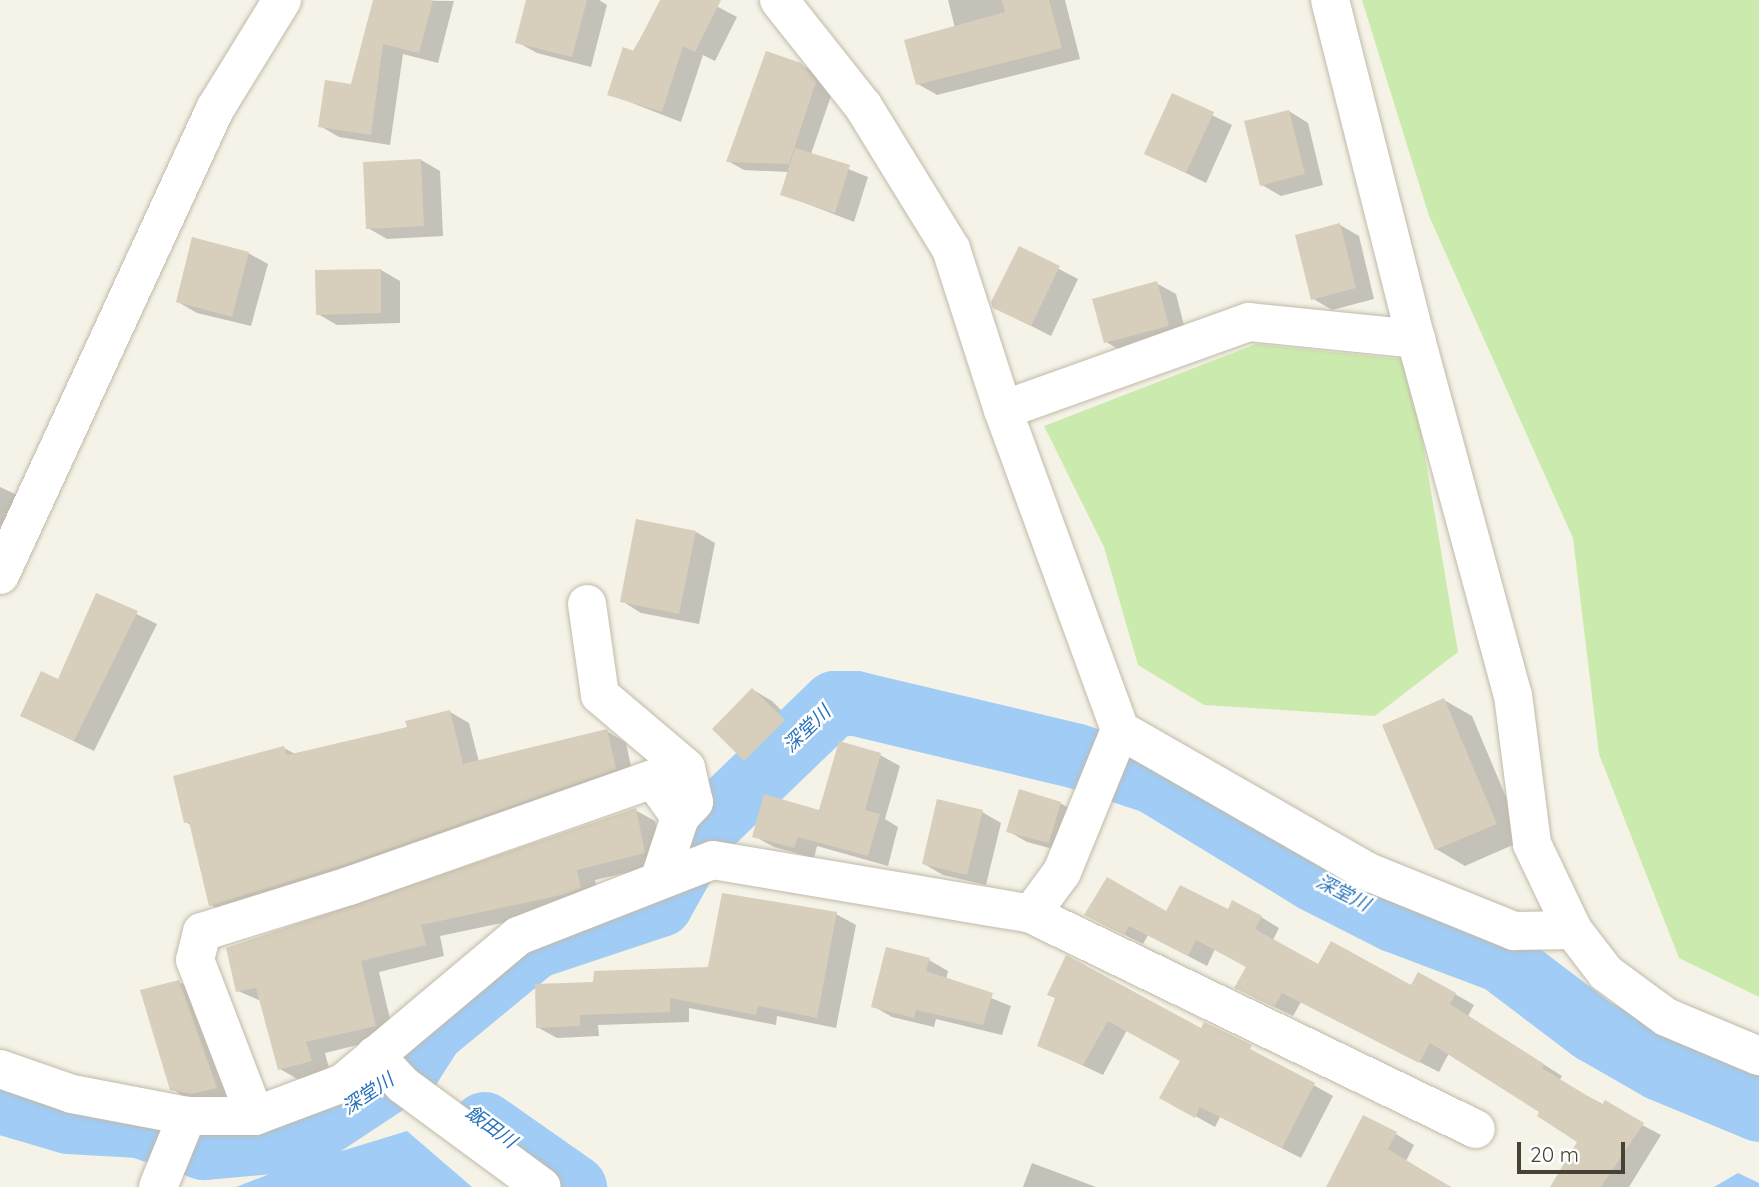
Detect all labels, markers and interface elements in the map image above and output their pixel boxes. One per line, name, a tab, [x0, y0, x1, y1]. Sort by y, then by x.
water label: 深堂川	[779, 701, 835, 757]
water label: 深堂川	[1312, 870, 1374, 916]
water label: 深堂川	[338, 1069, 398, 1119]
water label: 飯田川	[461, 1101, 521, 1153]
scale bar	[1521, 1128, 1630, 1172]
text: 20 m	[1530, 1141, 1579, 1167]

